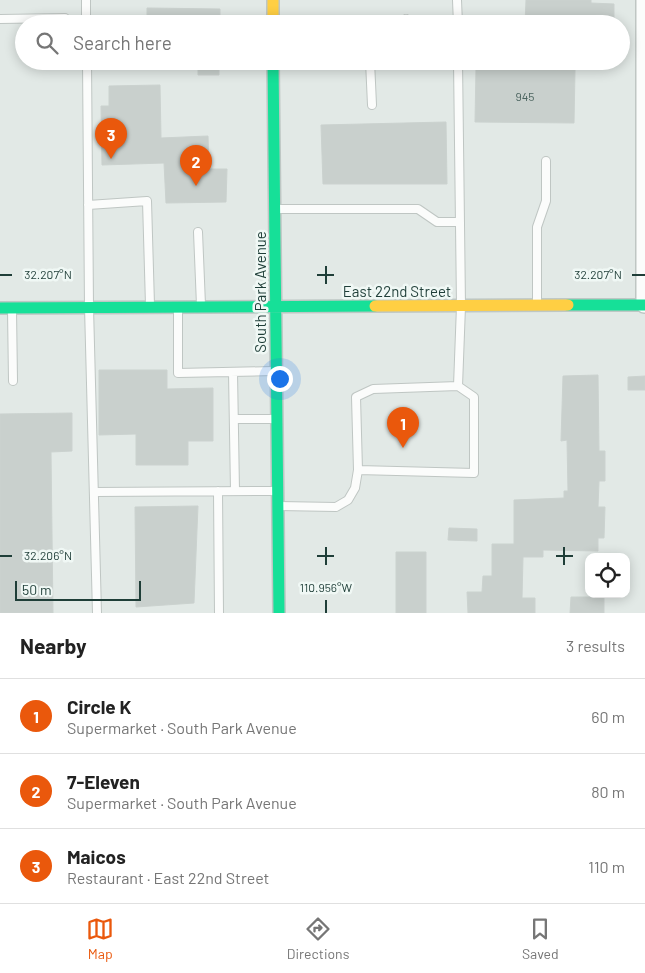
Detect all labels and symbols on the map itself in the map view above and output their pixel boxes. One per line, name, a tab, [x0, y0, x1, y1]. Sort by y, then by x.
house number: 945	[515, 89, 535, 103]
pin: 3	[95, 118, 127, 159]
pin: 2	[180, 145, 212, 186]
street label: South Park Avenue	[251, 231, 269, 353]
text: 32.207°N	[24, 267, 72, 281]
text: 32.207°N	[574, 267, 622, 281]
street label: East 22nd Street	[343, 282, 451, 300]
your location	[267, 366, 293, 392]
pin: 1	[387, 407, 419, 448]
text: 32.206°N	[24, 548, 72, 562]
scale bar	[15, 578, 141, 601]
text: 110.956°W	[300, 580, 353, 594]

